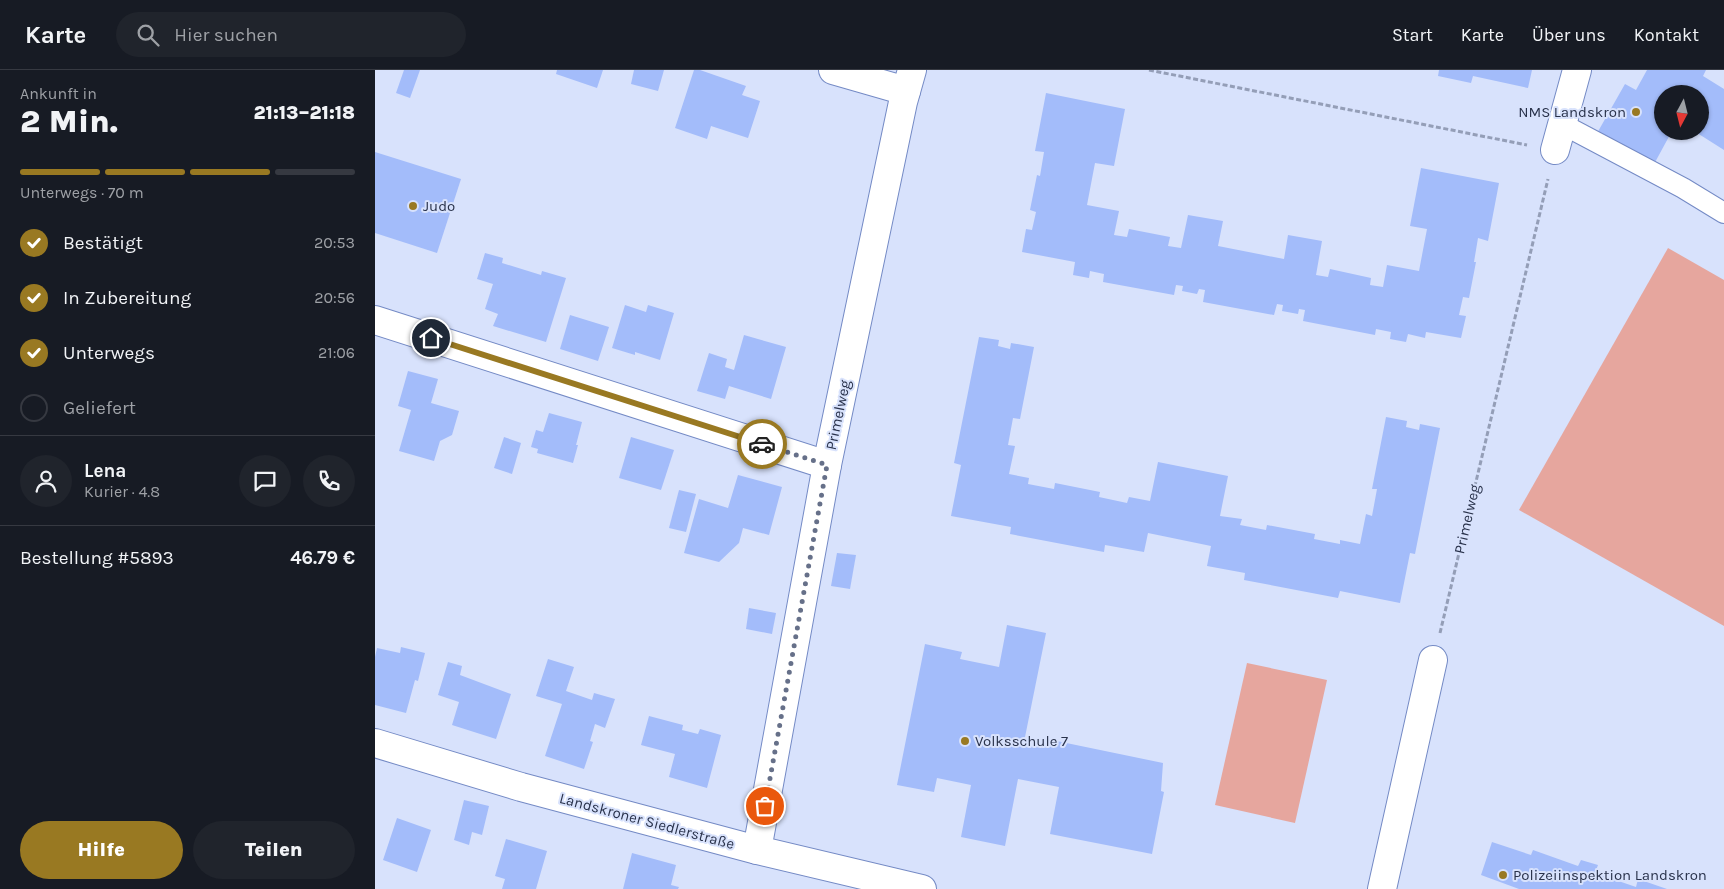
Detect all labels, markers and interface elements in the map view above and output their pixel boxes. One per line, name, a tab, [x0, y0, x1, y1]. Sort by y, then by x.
search box	[116, 12, 466, 57]
text: Karte	[25, 21, 86, 49]
icon: search	[134, 21, 162, 49]
text: Hier suchen	[174, 24, 278, 46]
text: Start	[1392, 24, 1433, 46]
text: Karte	[1461, 24, 1504, 46]
text: Über uns	[1532, 24, 1606, 46]
text: Kontakt	[1634, 24, 1699, 46]
text: Ankunft in	[20, 84, 97, 103]
north arrow	[1654, 85, 1709, 140]
map controls	[1654, 85, 1709, 140]
text: 21:13–21:18	[254, 102, 355, 124]
text: 2 Min.	[20, 103, 118, 140]
place label: NMS Landskron	[1518, 103, 1626, 121]
marker: NMS Landskron	[1630, 106, 1642, 118]
text: Unterwegs · 70 m	[20, 183, 144, 202]
place label: Judo	[423, 197, 455, 215]
marker: Judo	[407, 200, 419, 212]
icon: check	[20, 229, 48, 257]
text: Bestätigt	[63, 232, 143, 254]
text: 20:53	[314, 233, 355, 252]
icon: check	[20, 284, 48, 312]
text: In Zubereitung	[63, 287, 191, 309]
text: 20:56	[314, 288, 355, 307]
pin	[410, 317, 452, 359]
icon: home	[417, 324, 445, 352]
icon: check	[20, 339, 48, 367]
text: Unterwegs	[63, 342, 155, 364]
text: 21:06	[318, 343, 355, 362]
street label: Primelweg	[822, 378, 854, 452]
text: Geliefert	[63, 397, 136, 419]
courier	[737, 419, 787, 469]
icon: car	[748, 430, 776, 458]
button: person	[20, 455, 72, 507]
button: chat	[239, 455, 291, 507]
button: phone	[303, 455, 355, 507]
text: Lena	[84, 460, 126, 482]
text: Kurier · 4.8	[84, 482, 160, 501]
street label: Primelweg	[1450, 482, 1484, 556]
text: Bestellung #5893	[20, 547, 174, 569]
text: 46.79 €	[290, 547, 355, 569]
place label: Volksschule 7	[975, 732, 1068, 750]
marker: Volksschule 7	[959, 735, 971, 747]
pin	[744, 785, 786, 827]
street label: Landskroner Siedlerstraße	[558, 789, 736, 853]
icon: bag	[751, 792, 779, 820]
button: Hilfe	[20, 821, 183, 879]
button: Teilen	[193, 821, 355, 879]
place label: Polizeiinspektion Landskron	[1513, 866, 1707, 884]
marker: Polizeiinspektion Landskron	[1497, 869, 1509, 881]

